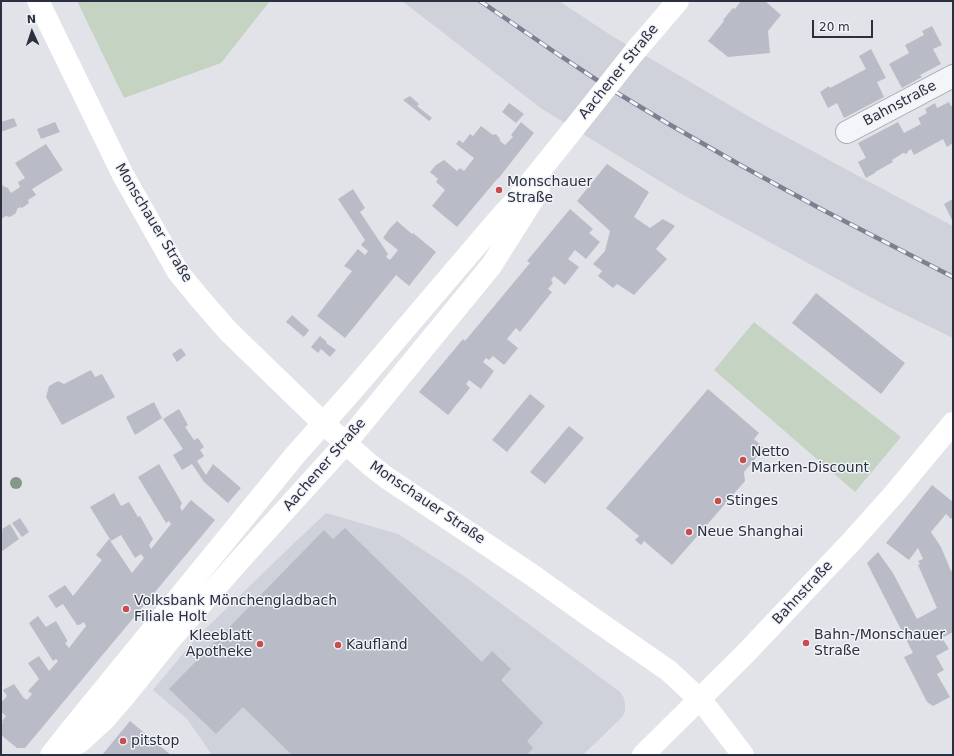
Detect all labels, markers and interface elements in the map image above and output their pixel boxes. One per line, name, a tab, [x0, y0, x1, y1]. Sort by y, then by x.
north arrow	[12, 12, 52, 52]
scale bar	[814, 12, 875, 38]
text: N	[26, 13, 36, 26]
text: 20 m	[819, 20, 850, 34]
street label: Aachener Straße	[576, 21, 662, 123]
street label: Bahnstraße	[861, 78, 939, 130]
street label: Monschauer Straße	[111, 160, 195, 286]
place label: Monschauer Straße	[507, 174, 592, 206]
marker: Monschauer Straße	[494, 185, 504, 195]
street label: Aachener Straße	[280, 415, 370, 515]
place label: Netto Marken-Discount	[751, 444, 869, 476]
marker: Netto Marken-Discount	[738, 455, 748, 465]
street label: Monschauer Straße	[366, 458, 488, 548]
place label: Stinges	[726, 493, 778, 509]
marker: Stinges	[713, 496, 723, 506]
place label: Neue Shanghai	[697, 524, 803, 540]
marker: Neue Shanghai	[684, 527, 694, 537]
street label: Bahnstraße	[769, 558, 837, 628]
place label: Volksbank Mönchengladbach Filiale Holt	[134, 593, 337, 626]
marker: Volksbank Mönchengladbach Filiale Holt	[121, 604, 131, 614]
place label: Bahn-/Monschauer Straße	[814, 627, 945, 660]
place label: Kleeblatt Apotheke	[186, 628, 252, 660]
place label: Kaufland	[346, 637, 408, 653]
marker: Bahn-/Monschauer Straße	[801, 638, 811, 648]
marker: Kleeblatt Apotheke	[255, 639, 265, 649]
marker: Kaufland	[333, 640, 343, 650]
place label: pitstop	[131, 733, 180, 749]
marker: pitstop	[118, 736, 128, 746]

